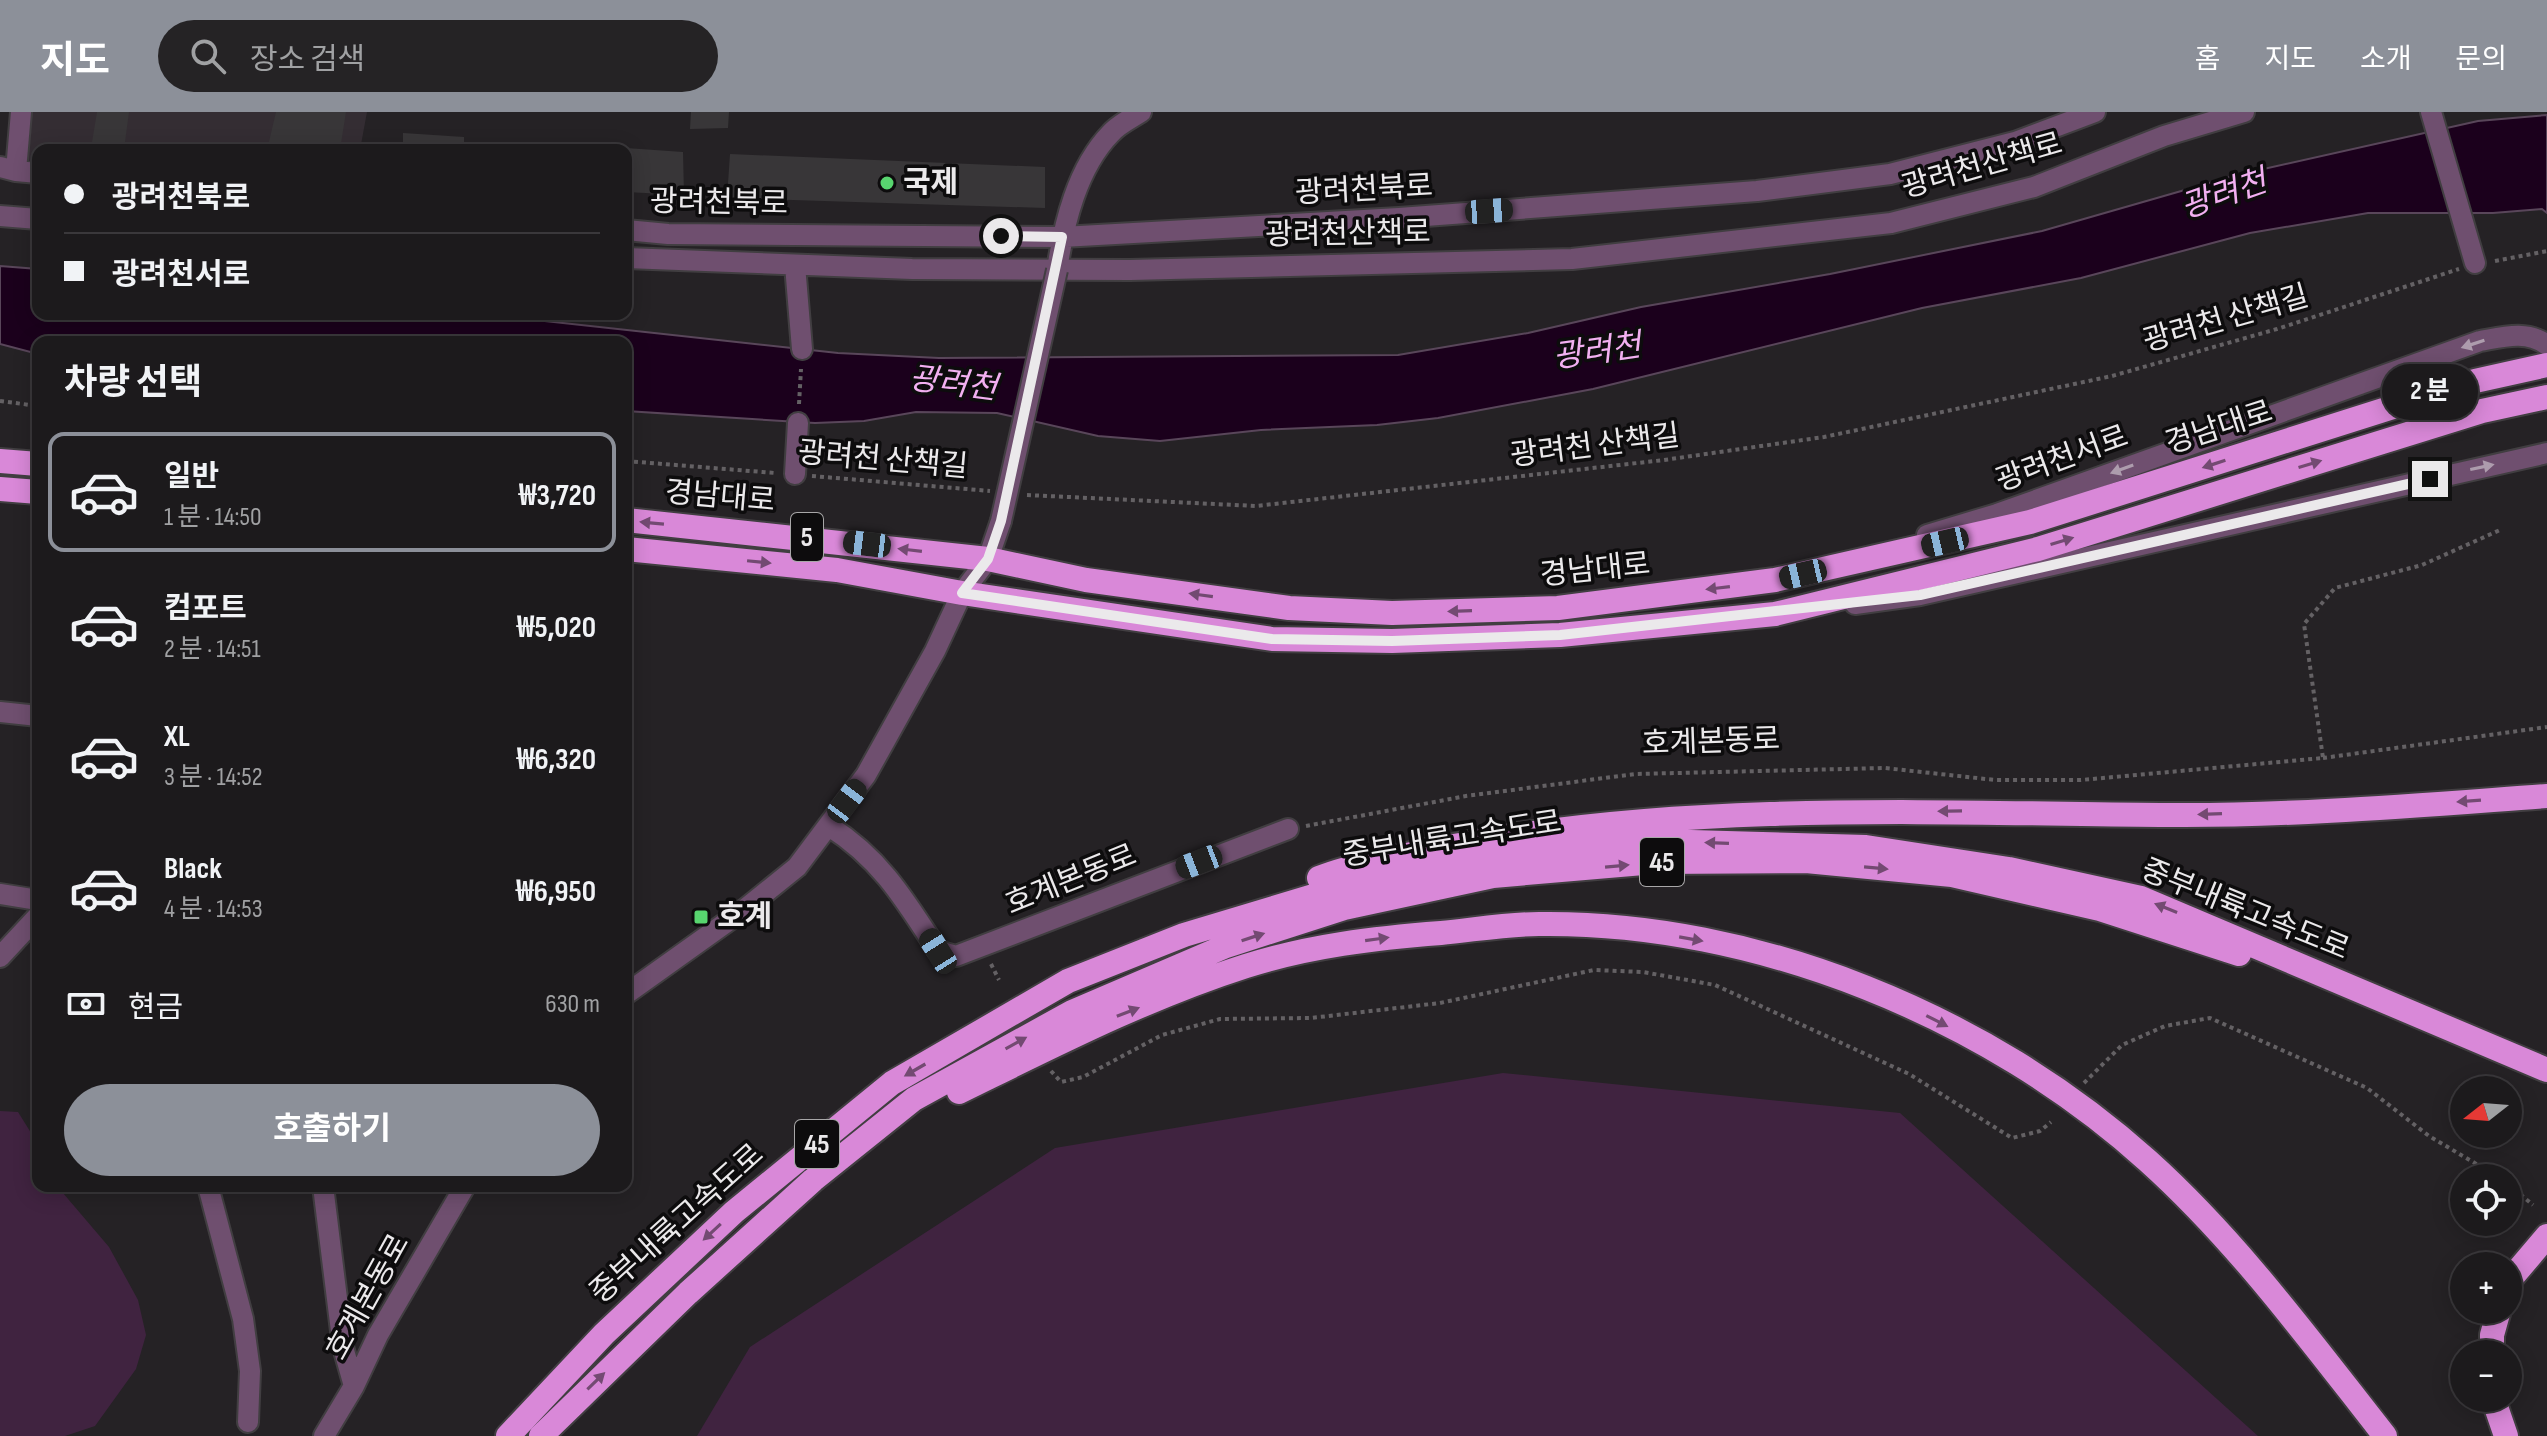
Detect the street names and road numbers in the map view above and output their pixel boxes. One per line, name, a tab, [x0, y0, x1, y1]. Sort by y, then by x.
street label: 광려천산책로	[1897, 126, 2067, 206]
street label: 광려천북로	[1294, 168, 1434, 212]
street label: 광려천북로	[650, 184, 788, 222]
street label: 광려천산책로	[1265, 215, 1431, 253]
street label: 광려천 산책길	[2139, 278, 2313, 360]
street label: 경남대로	[2161, 394, 2277, 462]
street label: 광려천 산책길	[1508, 418, 1682, 474]
street label: 광려천서로	[1991, 418, 2133, 500]
street label: 광려천 산책길	[797, 435, 969, 485]
street label: 경남대로	[663, 474, 777, 520]
road number: 5	[791, 513, 823, 561]
street label: 경남대로	[1538, 546, 1652, 594]
street label: 호계본동로	[1641, 722, 1781, 762]
street label: 중부내륙고속도로	[1340, 804, 1564, 874]
street label: 호계본동로	[1000, 837, 1142, 923]
road number: 45	[1640, 838, 1684, 886]
street label: 중부내륙고속도로	[2136, 852, 2354, 968]
road number: 45	[795, 1120, 839, 1168]
street label: 중부내륙고속도로	[583, 1137, 771, 1311]
street label: 호계본동로	[319, 1228, 417, 1366]

